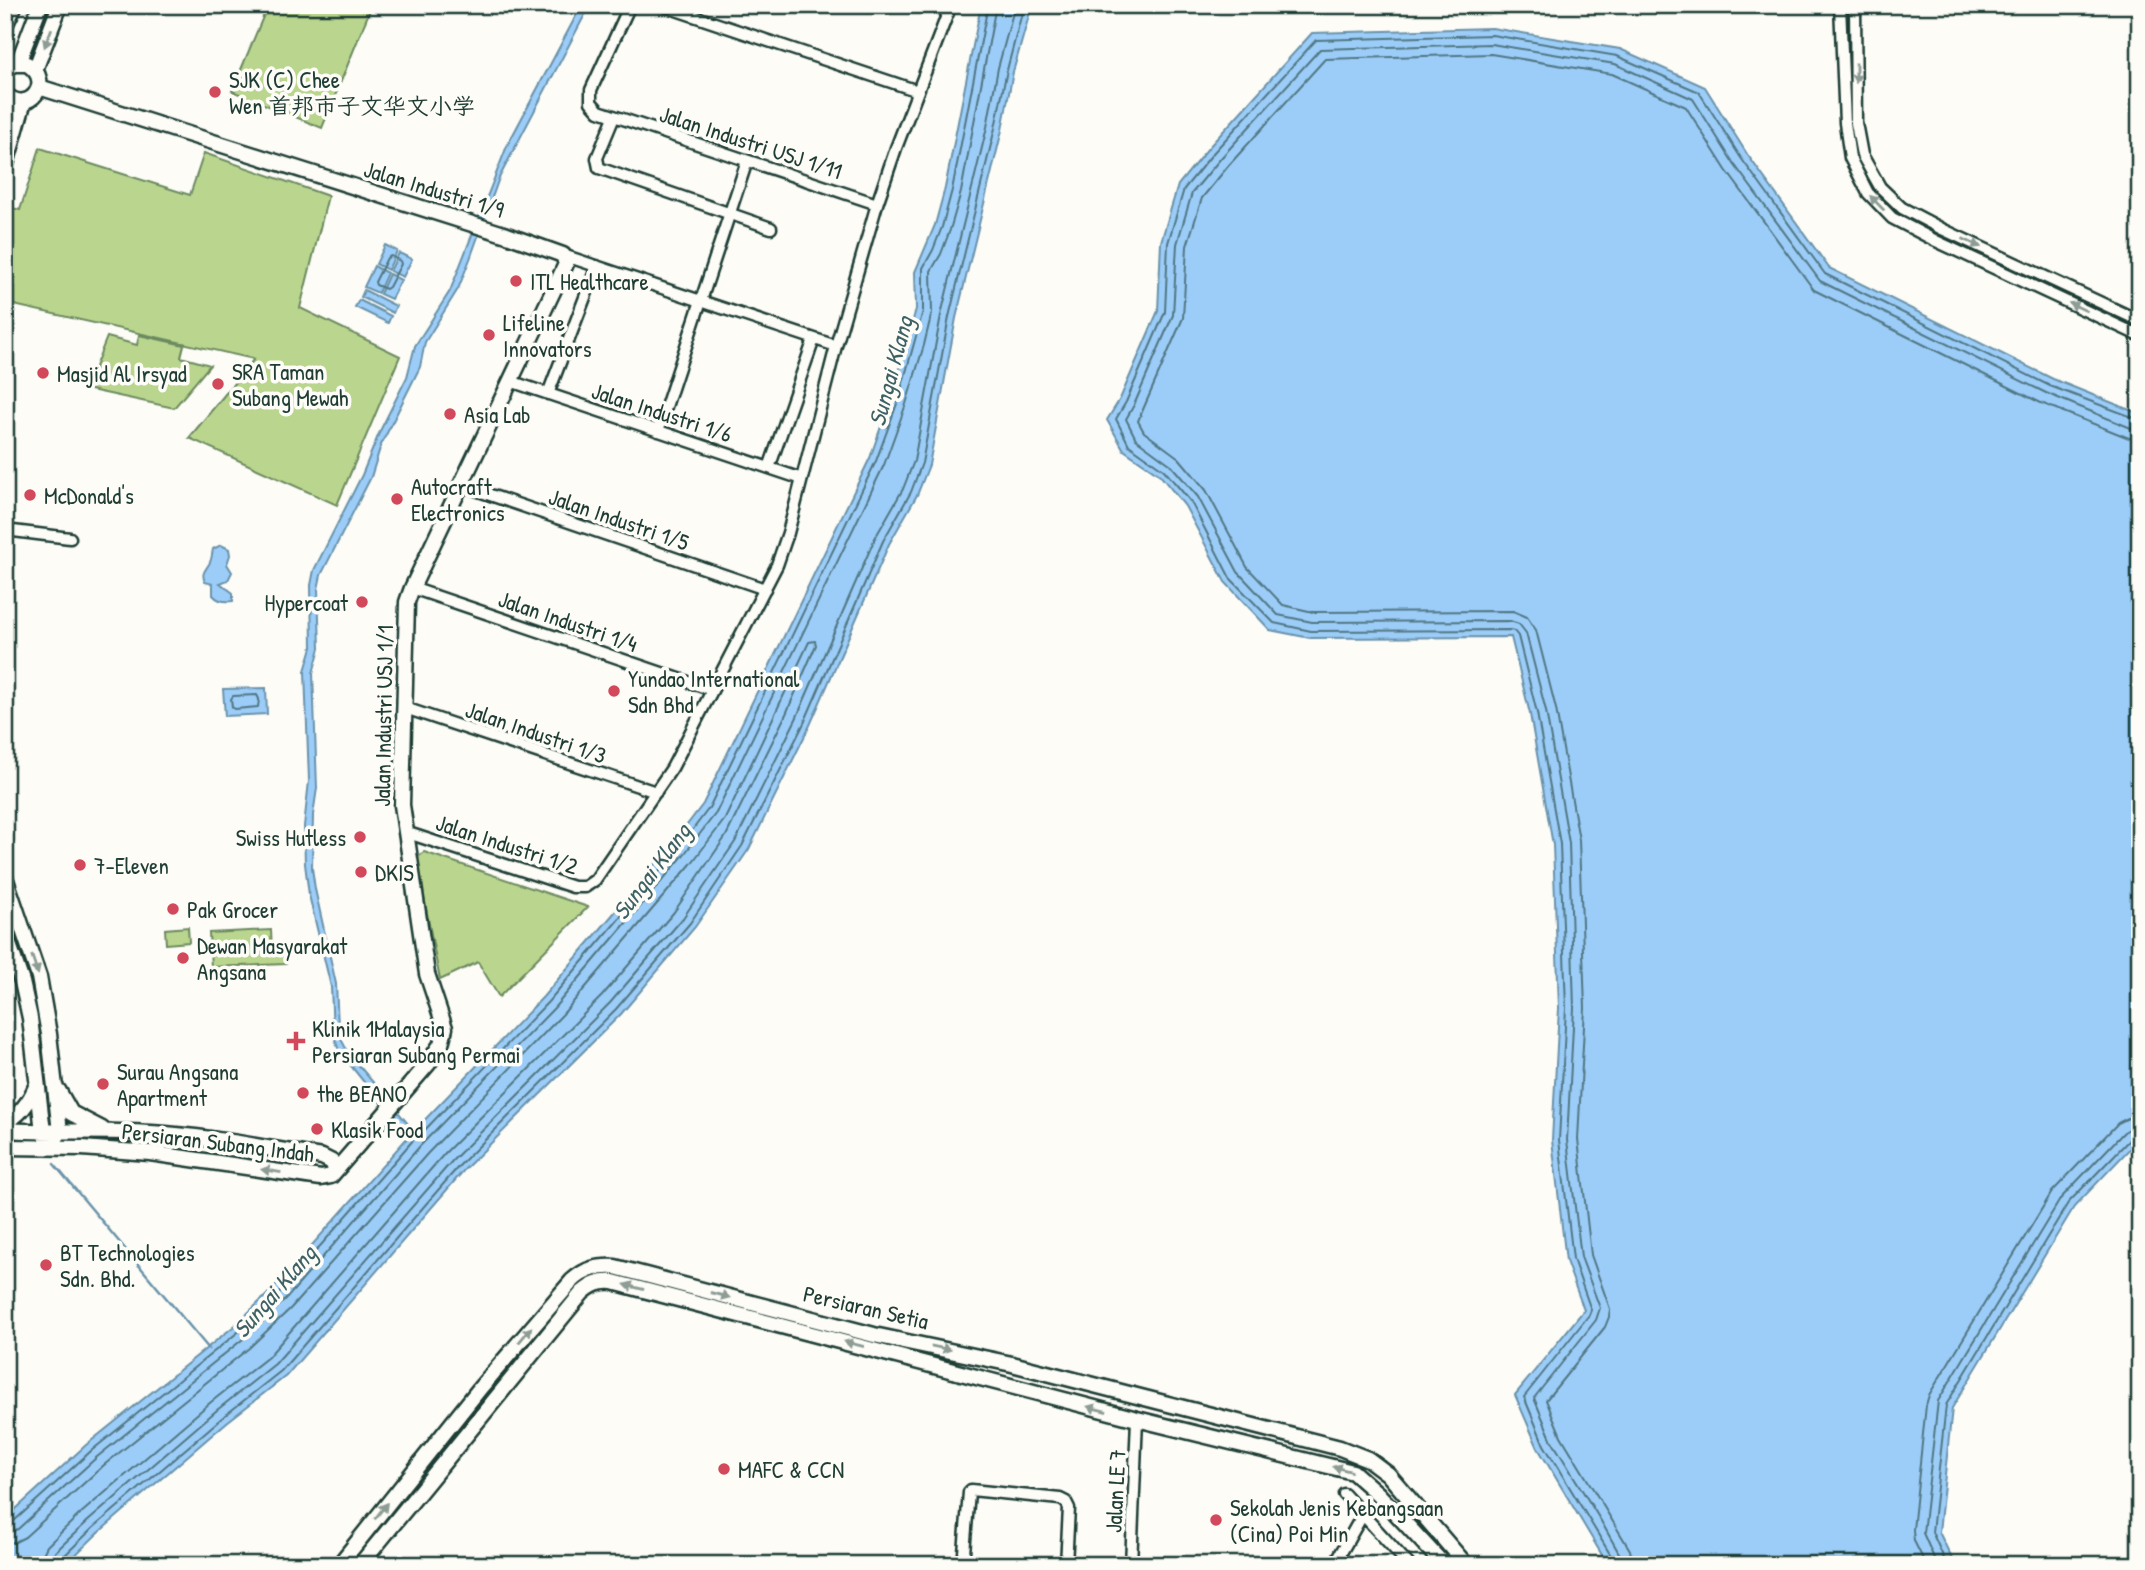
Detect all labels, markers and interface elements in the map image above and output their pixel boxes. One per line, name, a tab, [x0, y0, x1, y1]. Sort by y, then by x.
one-way arrow	[42, 27, 53, 48]
one-way arrow	[1850, 63, 1862, 85]
place label: SJK (C) Chee Wen 首邦市子文华文小学	[229, 64, 475, 121]
marker: SJK (C) Chee Wen 首邦市子文华文小学	[207, 84, 223, 100]
street label: Jalan Industri USJ 1/11	[656, 98, 846, 186]
street label: Jalan Industri 1/9	[360, 153, 508, 225]
one-way arrow	[1869, 194, 1886, 211]
one-way arrow	[1962, 237, 1982, 249]
place label: ITL Healthcare	[530, 266, 649, 297]
marker: ITL Healthcare	[508, 273, 524, 289]
one-way arrow	[2068, 302, 2088, 313]
place label: Lifeline Innovators	[503, 307, 592, 364]
water label: Sungai Klang	[860, 311, 921, 430]
marker: Lifeline Innovators	[481, 327, 497, 343]
place label: SRA Taman Subang Mewah	[232, 356, 349, 413]
place label: Masjid Al Irsyad	[57, 358, 187, 389]
marker: Masjid Al Irsyad	[35, 365, 51, 381]
street label: Jalan Industri 1/6	[588, 375, 736, 449]
marker: SRA Taman Subang Mewah	[210, 376, 226, 392]
place label: Asia Lab	[464, 399, 531, 430]
marker: Asia Lab	[442, 406, 458, 422]
place label: Autocraft Electronics	[411, 471, 505, 528]
place label: McDonald's	[44, 480, 134, 511]
street label: Jalan Industri 1/5	[545, 481, 693, 558]
marker: McDonald's	[22, 487, 38, 503]
marker: Autocraft Electronics	[389, 491, 405, 507]
street label: Jalan Industri 1/4	[494, 583, 642, 659]
place label: Hypercoat	[265, 587, 349, 618]
marker: Hypercoat	[354, 594, 370, 610]
street label: Jalan Industri USJ 1/1	[366, 625, 400, 807]
place label: Yundao International Sdn Bhd	[628, 663, 800, 720]
marker: Yundao International Sdn Bhd	[606, 683, 622, 699]
street label: Jalan Industri 1/3	[462, 693, 610, 771]
street label: Jalan Industri 1/2	[432, 807, 582, 882]
water label: Sungai Klang	[604, 815, 699, 926]
place label: Swiss Hutless	[236, 822, 346, 853]
marker: Swiss Hutless	[352, 829, 368, 845]
place label: 7-Eleven	[94, 850, 169, 881]
marker: 7-Eleven	[72, 857, 88, 873]
place label: DKIS	[375, 857, 414, 888]
marker: DKIS	[353, 864, 369, 880]
place label: Pak Grocer	[187, 894, 278, 925]
marker: Pak Grocer	[165, 901, 181, 917]
place label: Dewan Masyarakat Angsana	[197, 930, 348, 987]
marker: Dewan Masyarakat Angsana	[175, 950, 191, 966]
one-way arrow	[30, 955, 41, 976]
place label: Klinik 1Malaysia Persiaran Subang Permai	[312, 1013, 521, 1070]
marker: Klinik 1Malaysia Persiaran Subang Permai	[286, 1031, 306, 1051]
place label: Surau Angsana Apartment	[117, 1056, 238, 1113]
marker: Surau Angsana Apartment	[95, 1076, 111, 1092]
place label: the BEANO	[317, 1078, 407, 1109]
marker: the BEANO	[295, 1085, 311, 1101]
place label: Klasik Food	[331, 1114, 423, 1145]
street label: Persiaran Subang Indah	[120, 1115, 316, 1169]
marker: Klasik Food	[309, 1121, 325, 1137]
one-way arrow	[260, 1165, 282, 1176]
place label: BT Technologies Sdn. Bhd.	[60, 1237, 195, 1294]
water label: Sungai Klang	[225, 1237, 325, 1345]
marker: BT Technologies Sdn. Bhd.	[38, 1257, 54, 1273]
street label: Persiaran Setia	[800, 1278, 932, 1336]
one-way arrow	[622, 1281, 644, 1292]
one-way arrow	[709, 1290, 731, 1301]
one-way arrow	[517, 1326, 533, 1344]
one-way arrow	[843, 1338, 865, 1349]
one-way arrow	[930, 1343, 952, 1354]
one-way arrow	[1086, 1403, 1107, 1413]
street label: Jalan LE 7	[1097, 1448, 1133, 1534]
place label: MAFC & CCN	[738, 1454, 844, 1485]
marker: MAFC & CCN	[716, 1461, 732, 1477]
one-way arrow	[1331, 1463, 1353, 1474]
place label: Sekolah Jenis Kebangsaan (Cina) Poi Min	[1230, 1492, 1444, 1549]
one-way arrow	[374, 1503, 389, 1521]
marker: Sekolah Jenis Kebangsaan (Cina) Poi Min	[1208, 1512, 1224, 1528]

